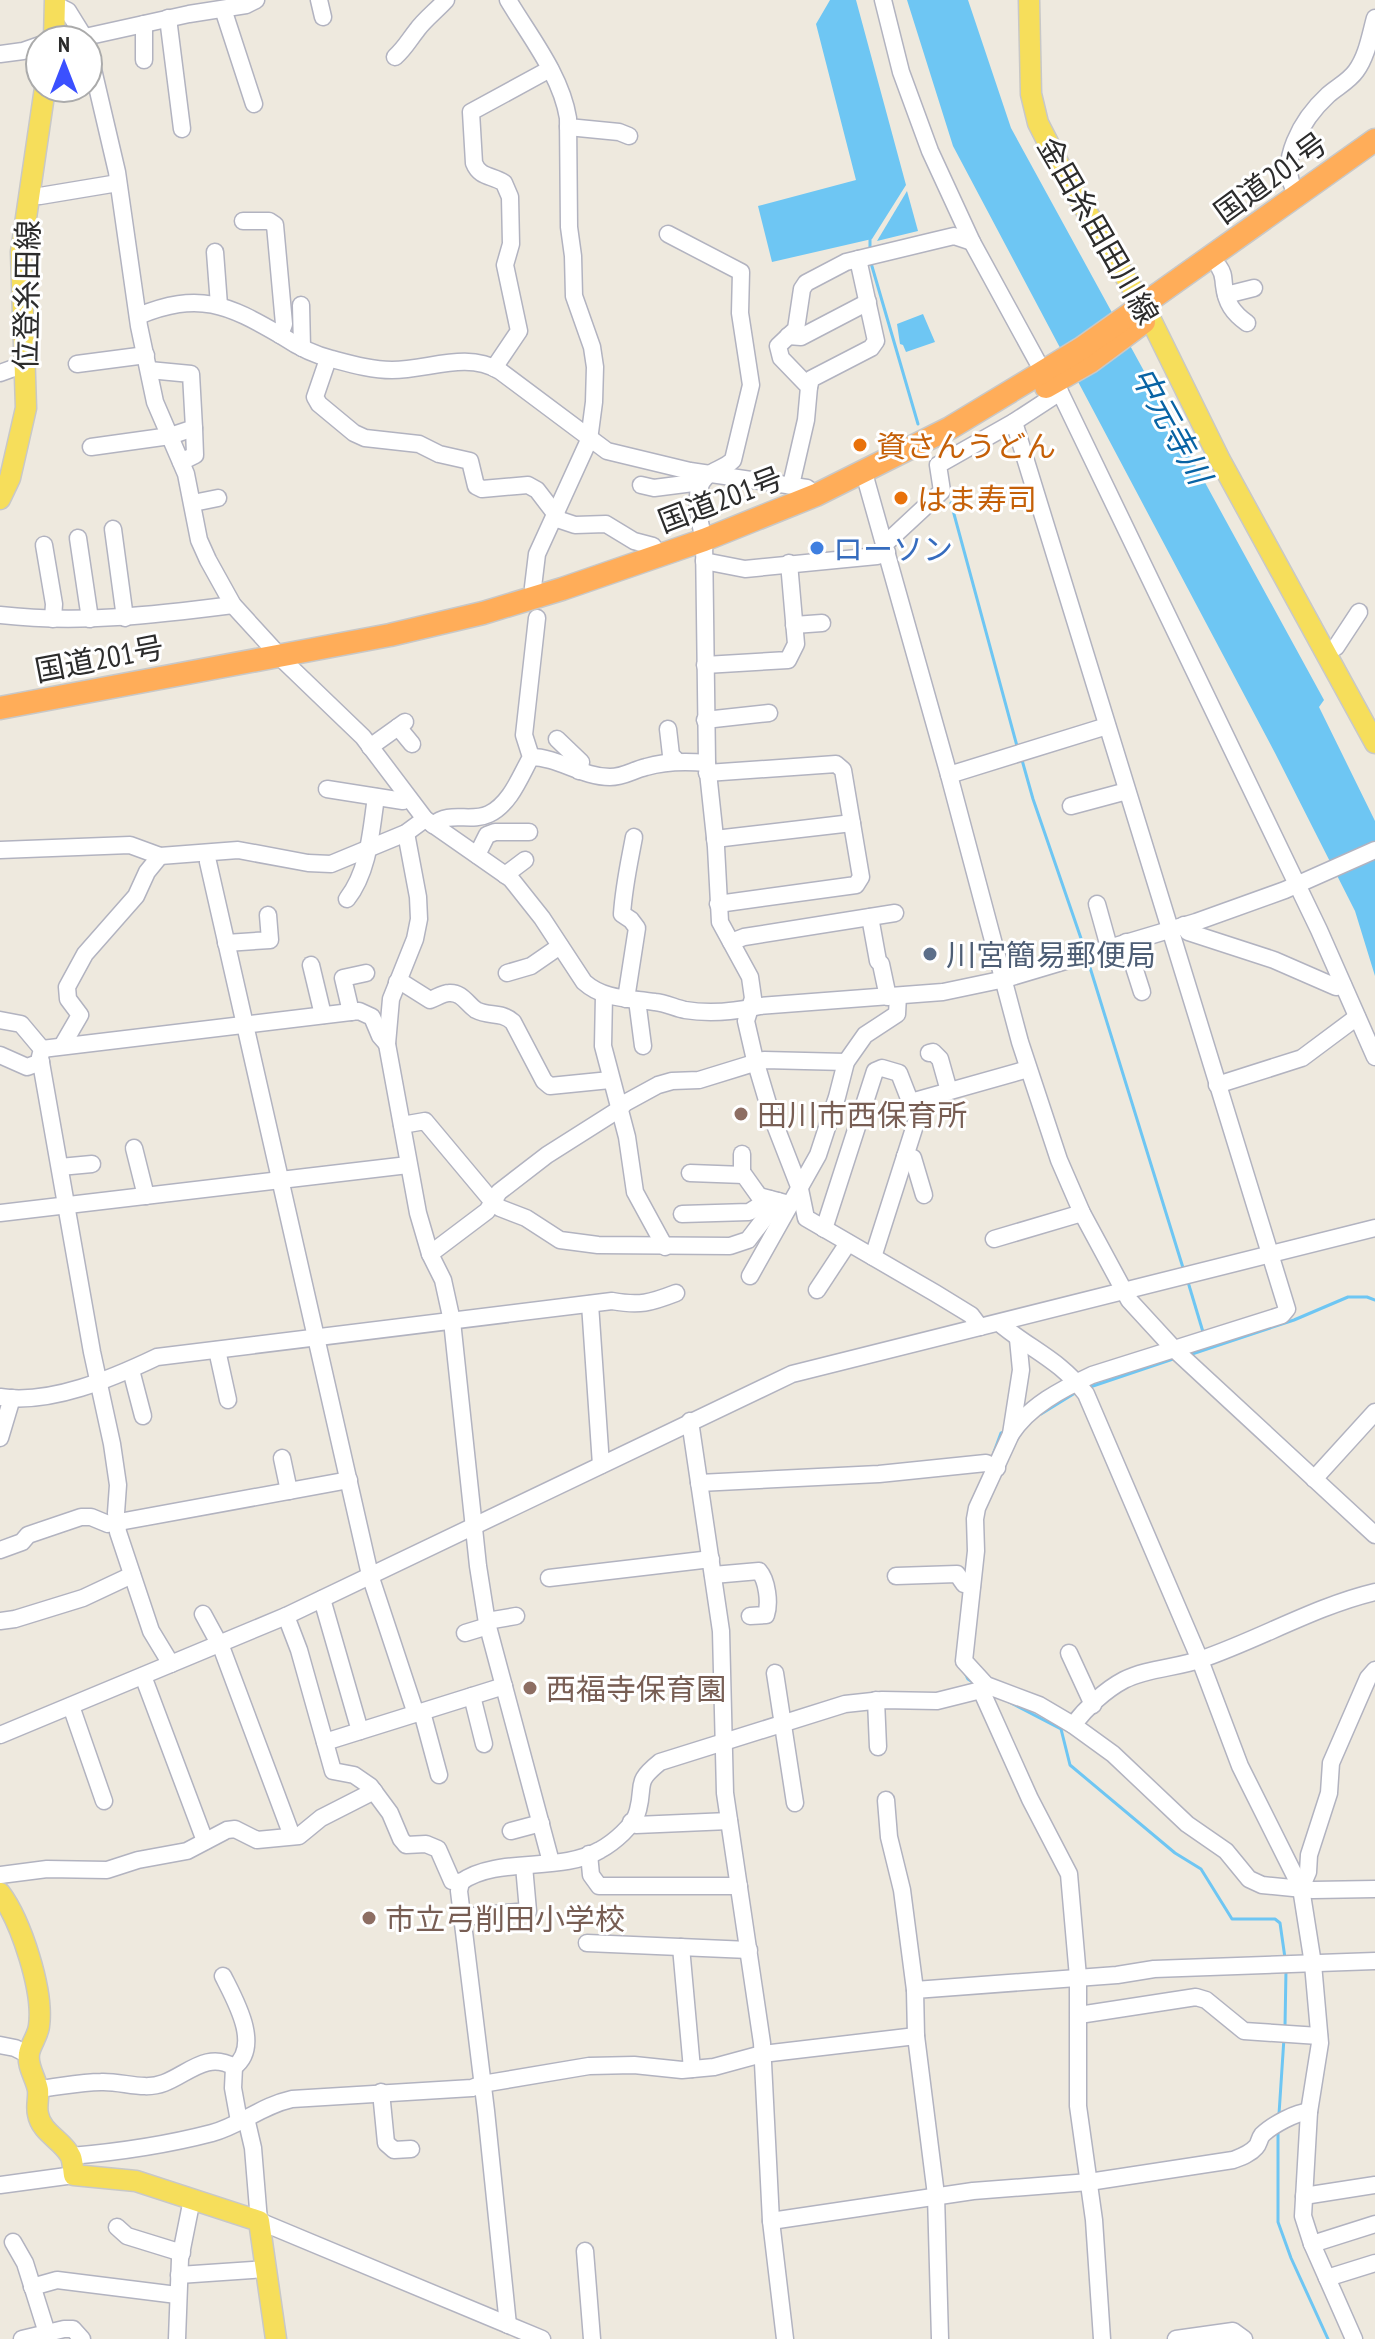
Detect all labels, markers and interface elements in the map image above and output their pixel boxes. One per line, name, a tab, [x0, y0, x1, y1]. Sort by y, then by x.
north arrow	[24, 24, 104, 104]
text: N	[58, 30, 70, 58]
street label: 国道201号	[1206, 123, 1334, 231]
street label: 金田糸田田川線	[1030, 129, 1168, 331]
street label: 位登糸田線	[5, 220, 47, 370]
water label: 中元寺川	[1123, 359, 1223, 494]
place label: 資さんうどん	[876, 426, 1056, 465]
marker: 資さんうどん	[851, 436, 869, 454]
street label: 国道201号	[652, 457, 788, 541]
place label: はま寿司	[917, 479, 1037, 518]
marker: はま寿司	[892, 489, 910, 507]
place label: ローソン	[833, 529, 953, 568]
marker: ローソン	[808, 539, 826, 557]
street label: 国道201号	[31, 626, 167, 690]
place label: 川宮簡易郵便局	[946, 935, 1156, 974]
marker: 川宮簡易郵便局	[921, 945, 939, 963]
place label: 田川市西保育所	[757, 1095, 967, 1134]
marker: 田川市西保育所	[732, 1105, 750, 1123]
place label: 西福寺保育園	[546, 1669, 726, 1708]
marker: 西福寺保育園	[521, 1679, 539, 1697]
place label: 市立弓削田小学校	[385, 1899, 625, 1938]
marker: 市立弓削田小学校	[360, 1909, 378, 1927]

